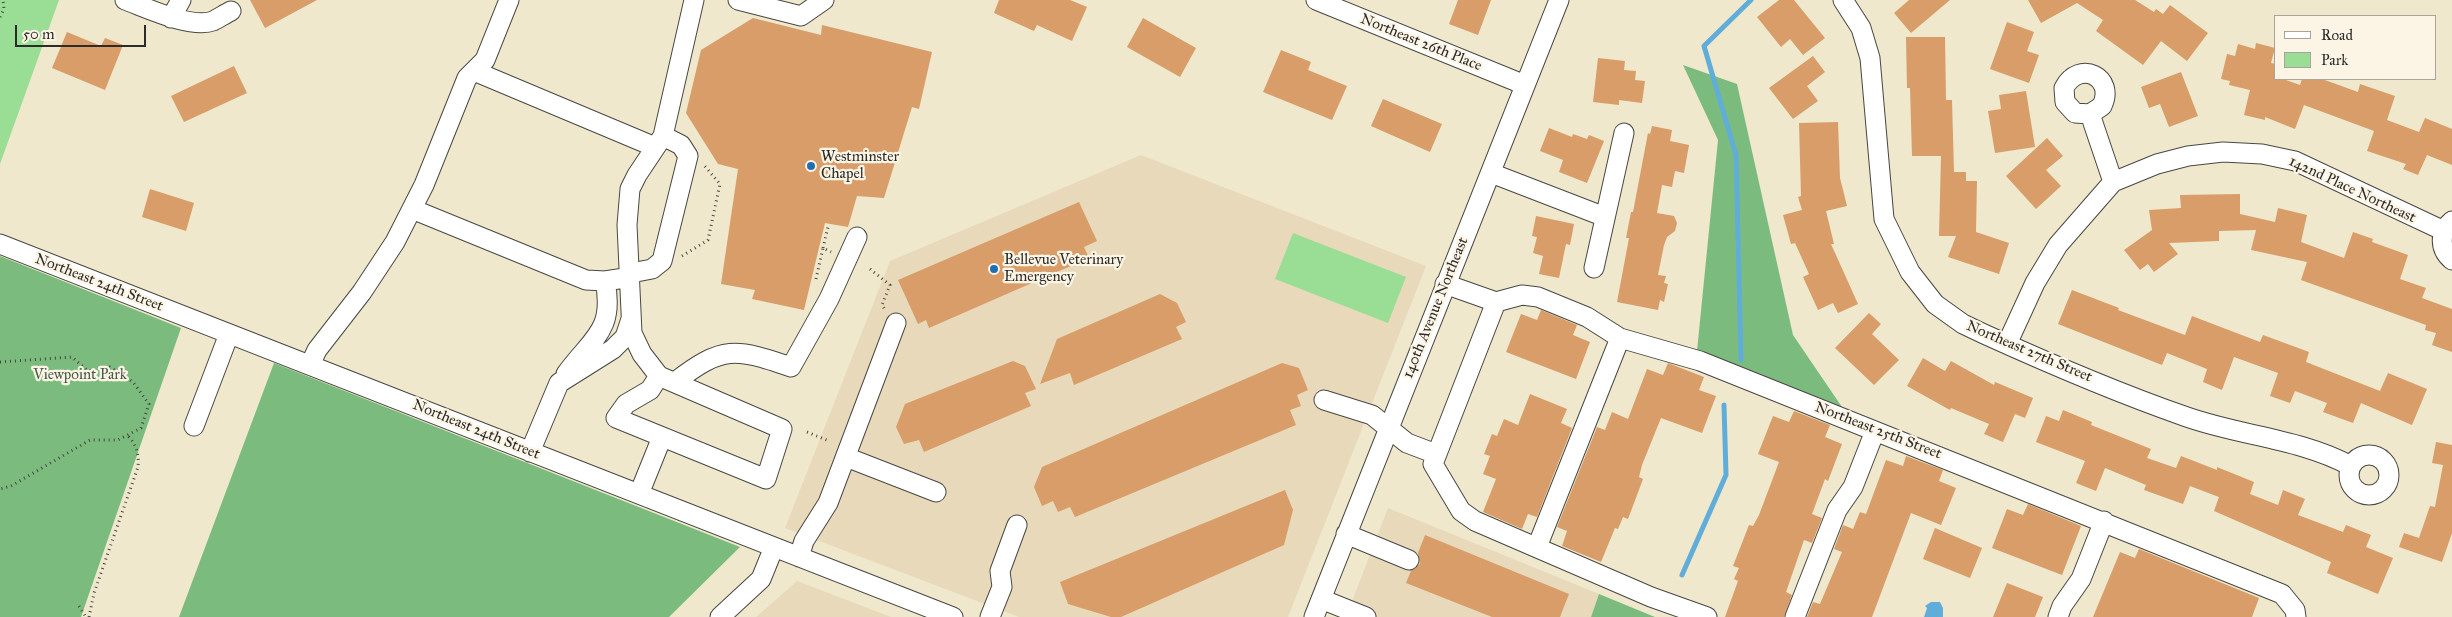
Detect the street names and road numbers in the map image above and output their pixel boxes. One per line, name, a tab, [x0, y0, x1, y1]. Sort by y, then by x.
street label: Northeast 26th Place	[1358, 10, 1484, 76]
street label: 142nd Place Northeast	[2286, 153, 2418, 227]
street label: 140th Avenue Northeast	[1399, 235, 1473, 381]
street label: Northeast 24th Street	[32, 250, 166, 316]
street label: Northeast 27th Street	[1963, 317, 2095, 387]
street label: Northeast 24th Street	[410, 396, 542, 464]
street label: Northeast 25th Street	[1812, 399, 1944, 463]

